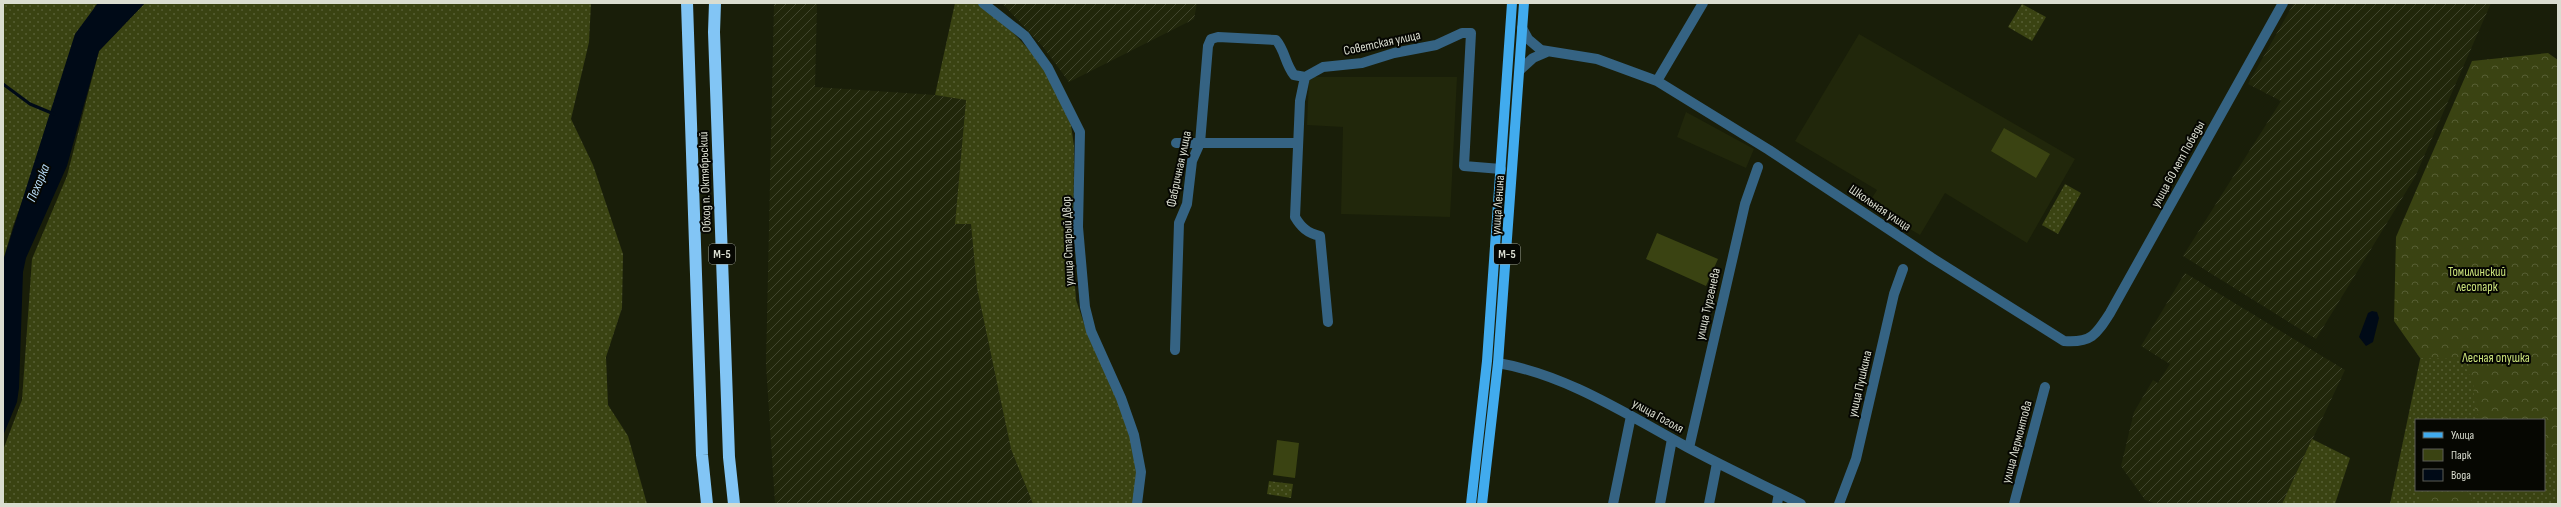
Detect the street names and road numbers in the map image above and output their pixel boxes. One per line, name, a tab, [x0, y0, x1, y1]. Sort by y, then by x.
street label: Советская улица	[1342, 27, 1422, 59]
street label: улица 60 лет Победы	[2148, 118, 2208, 210]
street label: Фабричная улица	[1163, 129, 1195, 209]
street label: Обход п. Октябрьский	[695, 131, 715, 233]
street label: улица Ленина	[1488, 175, 1508, 235]
street label: Школьная улица	[1846, 181, 1914, 235]
street label: улица Старый Двор	[1058, 196, 1078, 286]
road number: М-5	[709, 244, 735, 264]
road number: М-5	[1494, 244, 1520, 264]
street label: улица Тургенева	[1692, 266, 1724, 342]
street label: улица Пушкина	[1845, 349, 1875, 419]
street label: улица Гоголя	[1629, 395, 1687, 437]
street label: улица Лермонтова	[1998, 399, 2036, 485]

